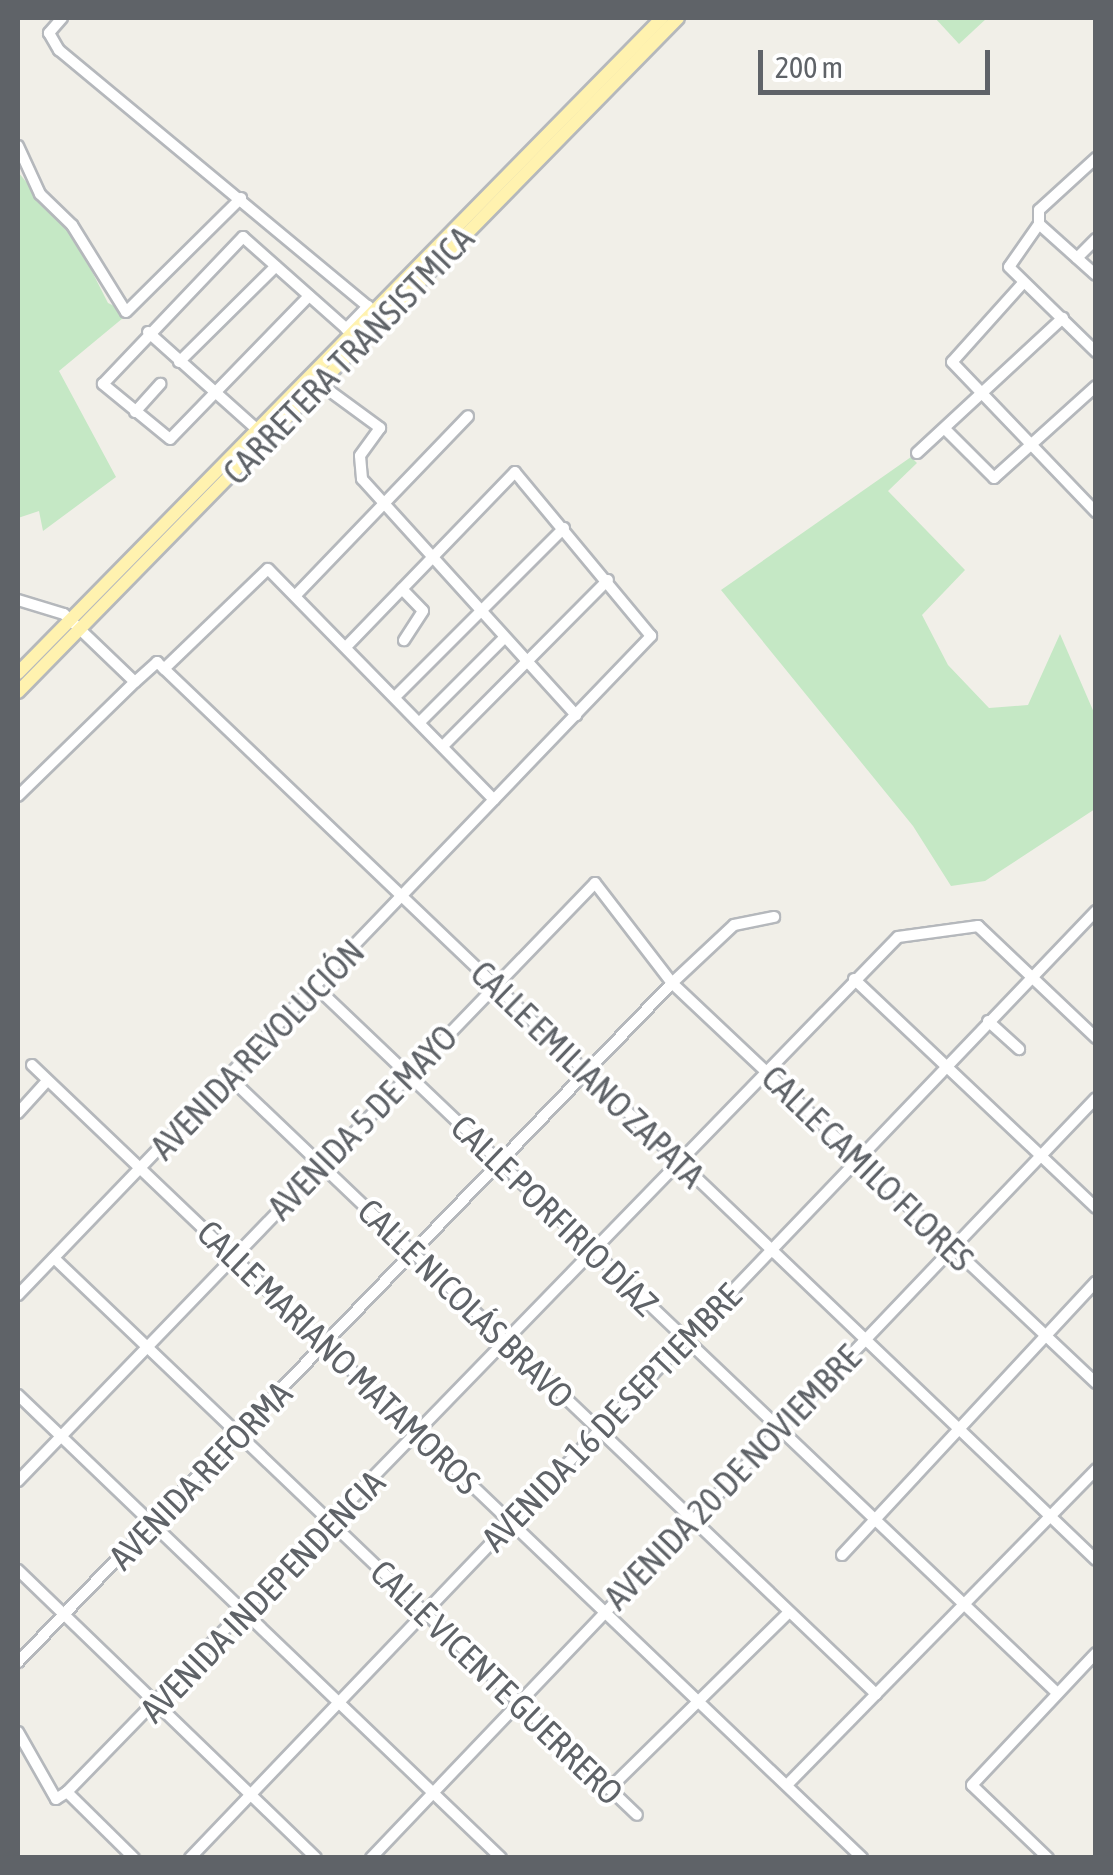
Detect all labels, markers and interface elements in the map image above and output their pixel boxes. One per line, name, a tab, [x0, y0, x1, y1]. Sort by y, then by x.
scale bar	[763, 30, 996, 92]
text: 200 m	[775, 50, 843, 84]
street label: CARRETERA TRANSISTMICA	[214, 217, 482, 493]
street label: AVENIDA REVOLUCIÓN	[141, 930, 373, 1168]
street label: CALLE EMILIANO ZAPATA	[463, 952, 713, 1196]
street label: AVENIDA 5 DE MAYO	[259, 1016, 465, 1228]
street label: CALLE CAMILO FLORES	[754, 1056, 982, 1280]
street label: CALLE PORFIRIO DÍAZ	[443, 1106, 667, 1324]
street label: CALLE NICOLÁS BRAVO	[350, 1190, 582, 1416]
street label: CALLE MARIANO MATAMOROS	[189, 1211, 489, 1503]
street label: AVENIDA 16 DE SEPTIEMBRE	[473, 1275, 749, 1559]
street label: AVENIDA 20 DE NOVIEMBRE	[595, 1336, 869, 1618]
street label: AVENIDA REFORMA	[100, 1372, 300, 1578]
street label: AVENIDA INDEPENDENCIA	[131, 1461, 393, 1731]
street label: CALLE VICENTE GUERRERO	[362, 1551, 632, 1813]

